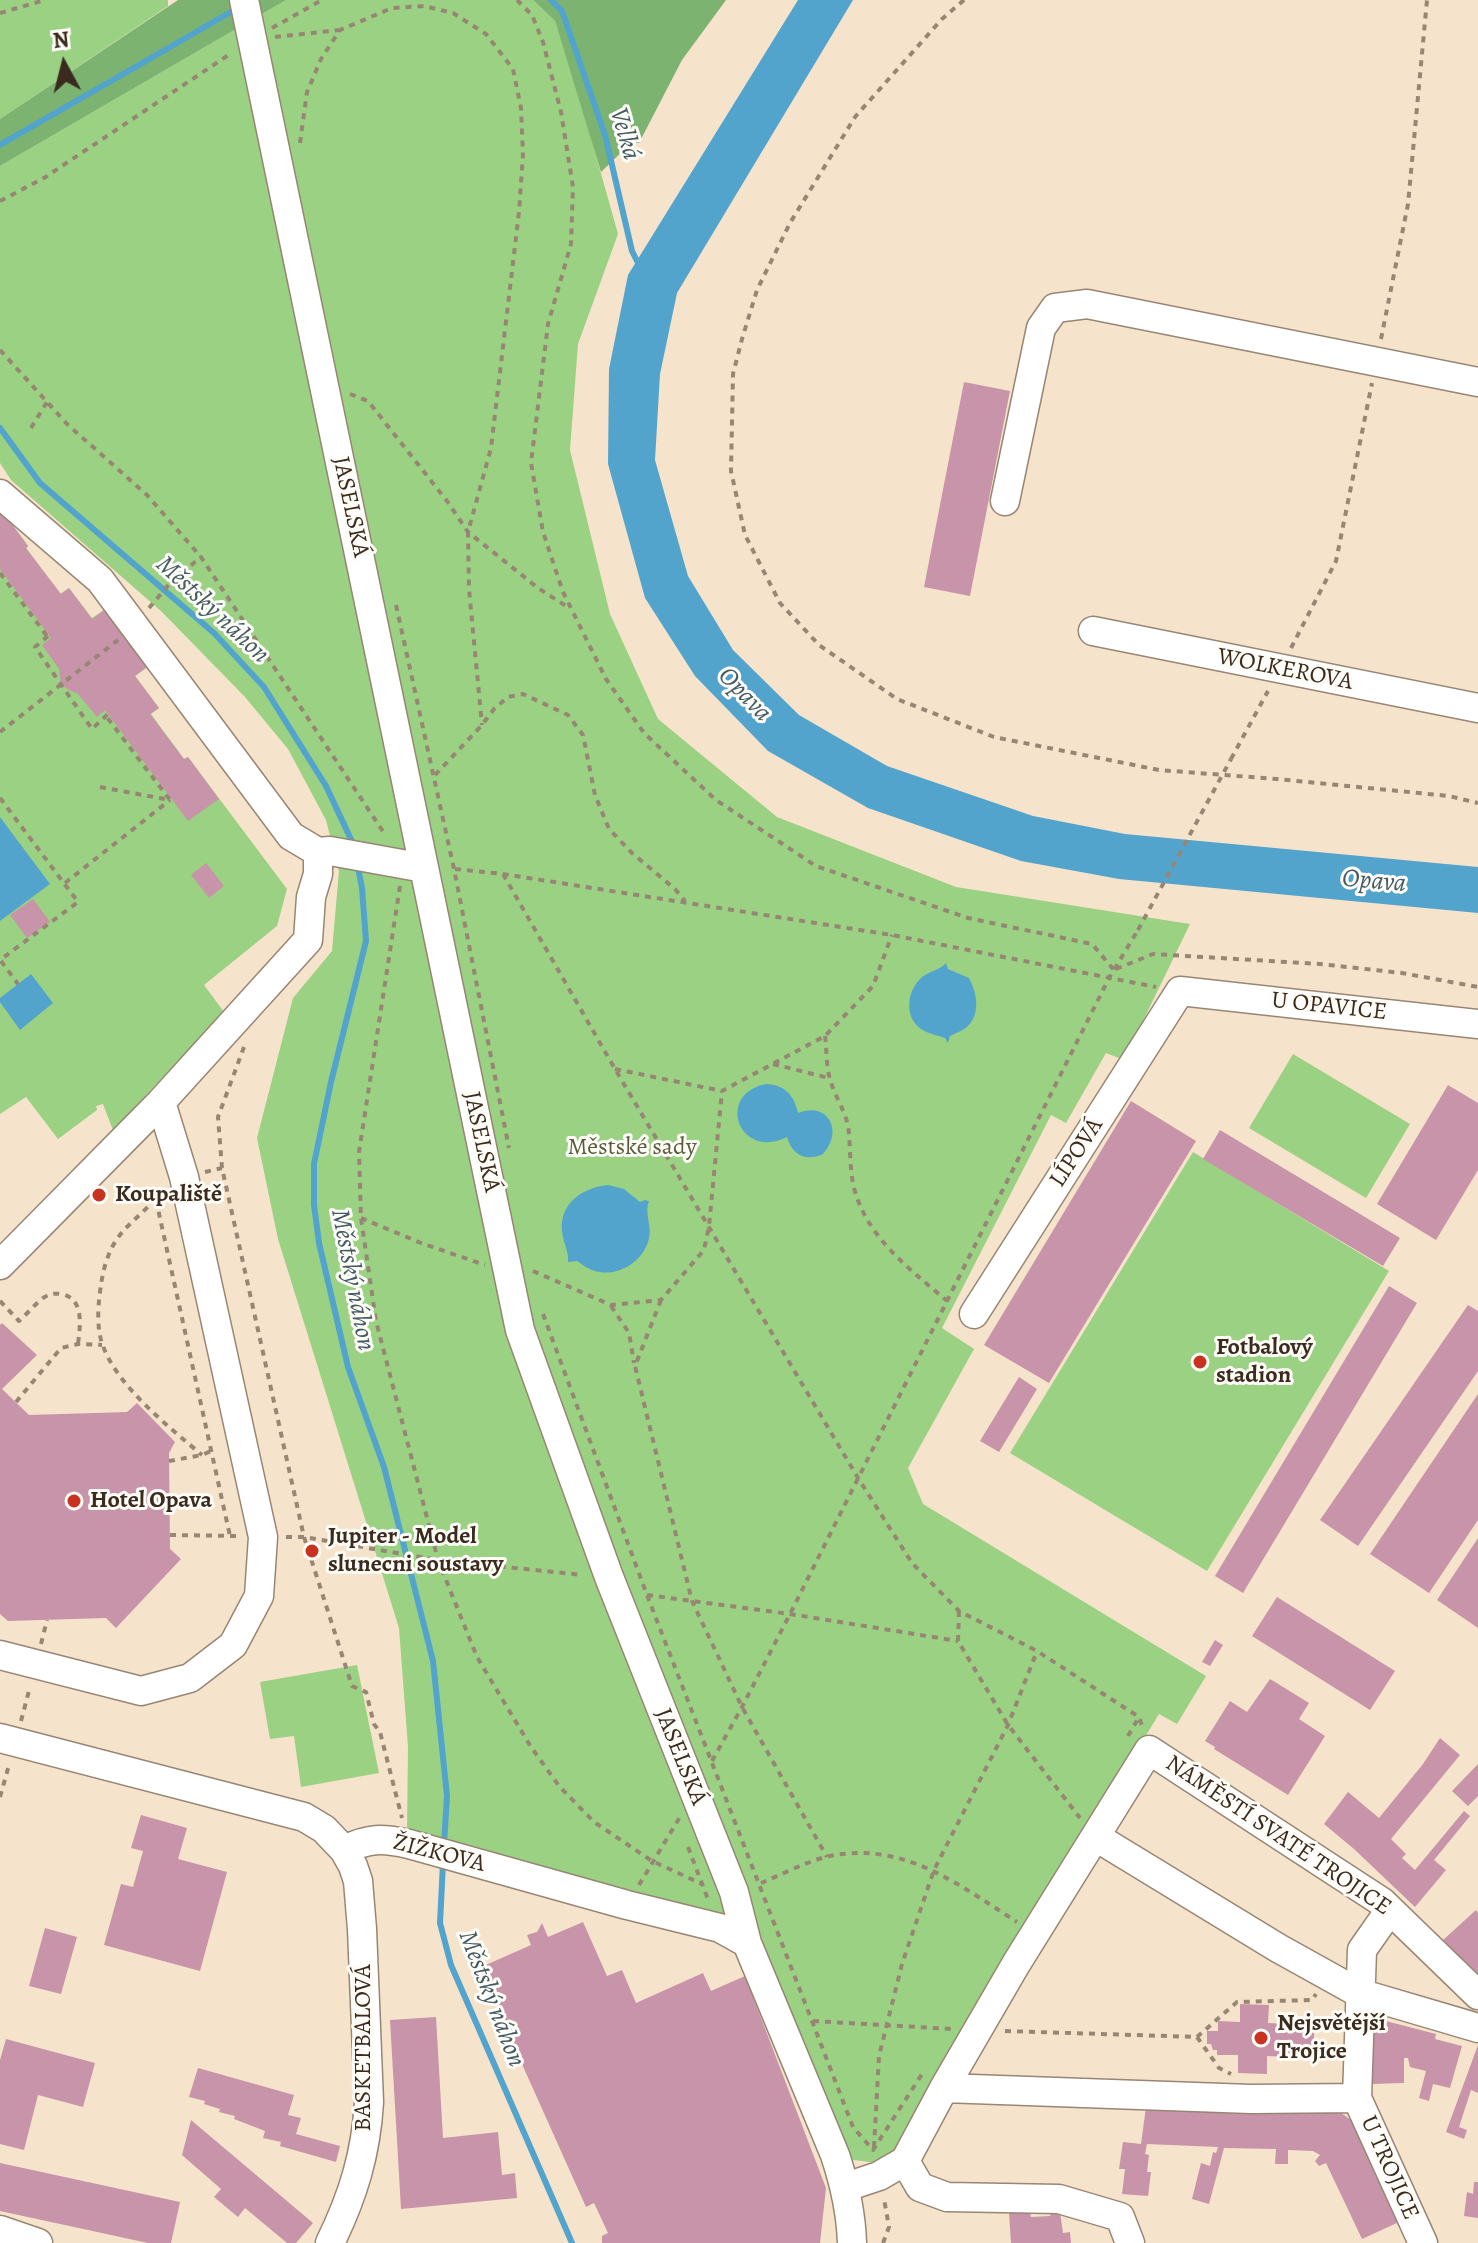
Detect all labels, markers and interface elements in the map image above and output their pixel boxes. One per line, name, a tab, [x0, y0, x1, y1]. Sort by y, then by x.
north arrow	[24, 24, 104, 104]
text: N	[51, 24, 71, 56]
water label: Velká	[602, 104, 646, 164]
street label: JASELSKÁ	[325, 454, 375, 560]
water label: Městský náhon	[149, 550, 275, 670]
street label: WOLKEROVA	[1215, 643, 1355, 697]
water label: Opava	[711, 661, 777, 729]
water label: Opava	[1341, 864, 1407, 900]
street label: U OPAVICE	[1270, 987, 1388, 1027]
street label: JASELSKÁ	[456, 1089, 506, 1195]
street label: LÍPOVÁ	[1044, 1113, 1110, 1193]
park label: Městské sady	[567, 1134, 697, 1162]
place label: Koupaliště	[115, 1181, 222, 1209]
marker: Koupaliště	[90, 1186, 108, 1204]
water label: Městský náhon	[323, 1206, 381, 1354]
place label: Fotbalový stadion	[1216, 1334, 1313, 1390]
marker: Fotbalový stadion	[1191, 1353, 1209, 1371]
place label: Hotel Opava	[90, 1487, 212, 1515]
marker: Hotel Opava	[65, 1492, 83, 1510]
place label: Jupiter - Model slunecni soustavy	[328, 1523, 503, 1579]
marker: Jupiter - Model slunecni soustavy	[303, 1542, 321, 1560]
street label: JASELSKÁ	[648, 1704, 712, 1810]
street label: NÁMĚSTÍ SVATÉ TROJICE	[1160, 1750, 1396, 1922]
street label: ŽIŽKOVA	[390, 1829, 488, 1879]
water label: Městský náhon	[451, 1926, 531, 2072]
street label: BASKETBALOVÁ	[350, 1964, 378, 2132]
place label: Nejsvětější Trojice	[1277, 2010, 1386, 2066]
marker: Nejsvětější Trojice	[1252, 2029, 1270, 2047]
street label: U TROJICE	[1353, 2112, 1425, 2224]

